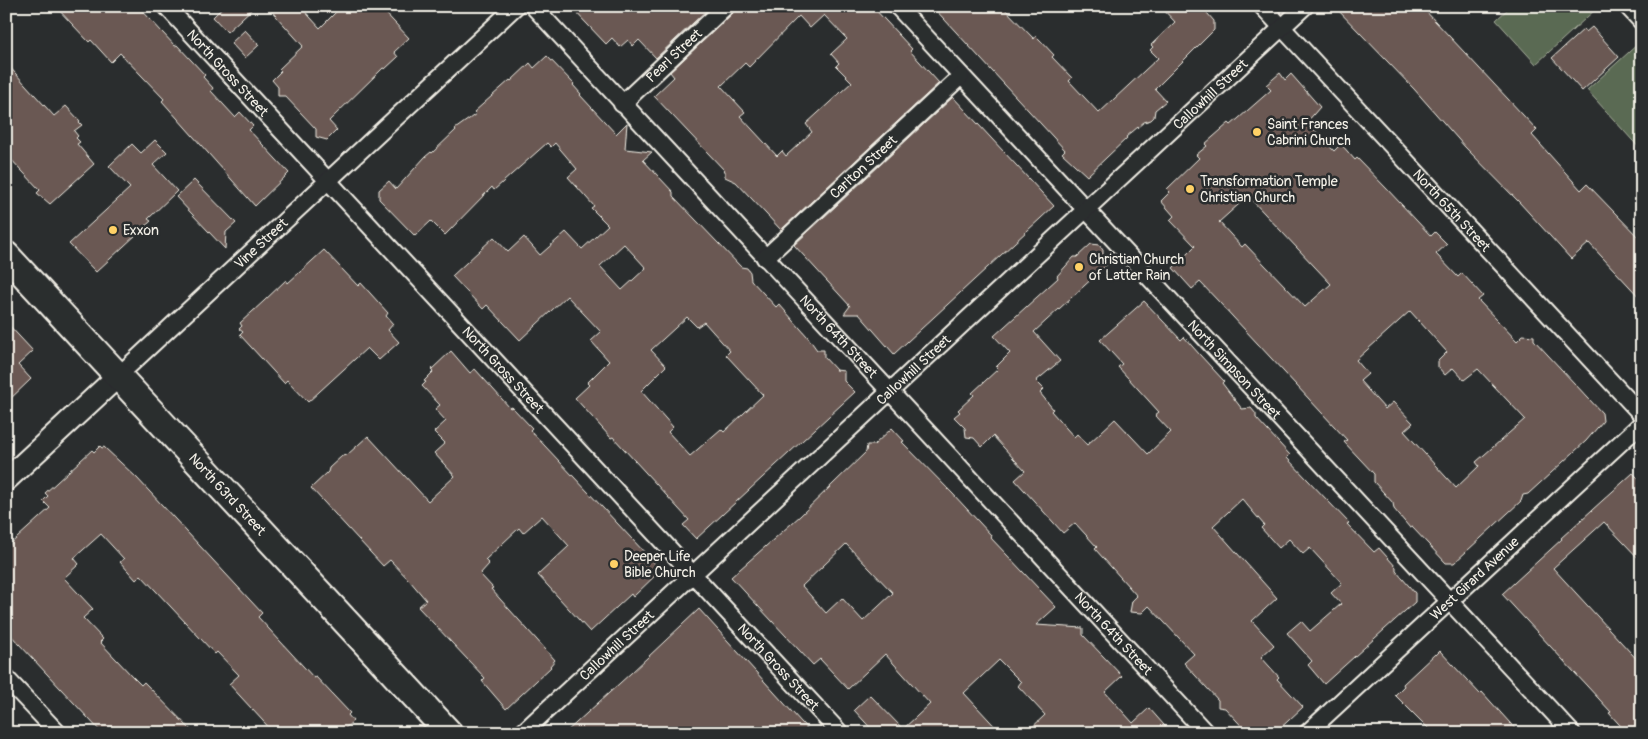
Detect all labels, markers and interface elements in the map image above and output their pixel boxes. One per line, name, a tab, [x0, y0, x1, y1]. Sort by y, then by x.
street label: Pearl Street	[643, 25, 706, 86]
street label: North Gross Street	[183, 26, 272, 120]
street label: Callowhill Street	[1170, 55, 1252, 133]
place label: Saint Frances Cabrini Church	[1267, 116, 1351, 149]
marker: Saint Frances Cabrini Church	[1251, 126, 1263, 138]
street label: Carlton Street	[826, 132, 901, 203]
street label: North 65th Street	[1409, 166, 1494, 256]
place label: Transformation Temple Christian Church	[1200, 173, 1338, 206]
marker: Transformation Temple Christian Church	[1184, 183, 1196, 195]
street label: Vine Street	[231, 214, 292, 273]
place label: Exxon	[123, 222, 159, 239]
marker: Exxon	[107, 224, 119, 236]
place label: Christian Church of Latter Rain	[1089, 251, 1184, 284]
marker: Christian Church of Latter Rain	[1073, 261, 1085, 273]
street label: North 64th Street	[796, 292, 881, 382]
street label: North Simpson Street	[1184, 317, 1285, 423]
street label: North Gross Street	[458, 323, 548, 417]
street label: Callowhill Street	[873, 331, 955, 409]
street label: North 63rd Street	[185, 450, 270, 539]
street label: West Girard Avenue	[1427, 533, 1523, 624]
place label: Deeper Life Bible Church	[624, 548, 695, 581]
marker: Deeper Life Bible Church	[608, 558, 620, 570]
street label: North 64th Street	[1071, 589, 1156, 679]
street label: Callowhill Street	[576, 607, 658, 684]
street label: North Gross Street	[734, 620, 823, 714]

